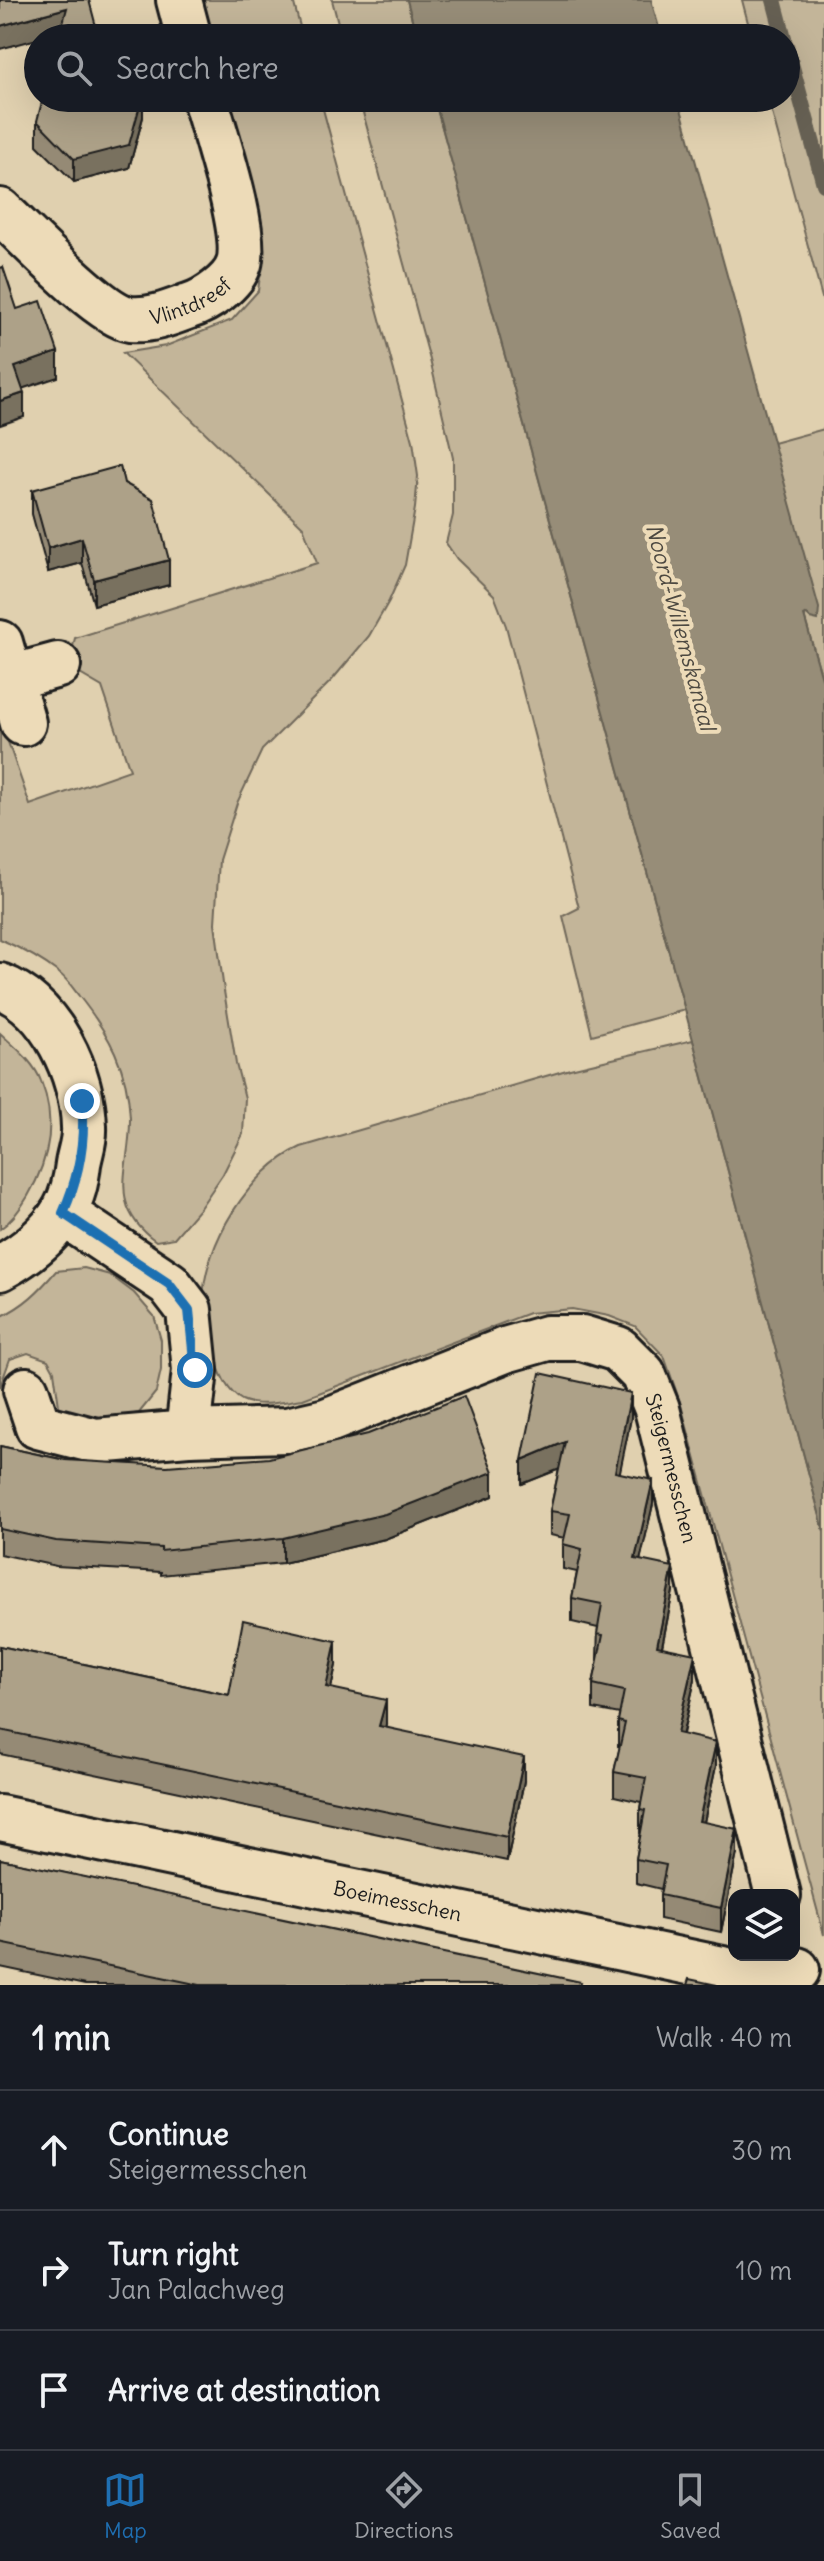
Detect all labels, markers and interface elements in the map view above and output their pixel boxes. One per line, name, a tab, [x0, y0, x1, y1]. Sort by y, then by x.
search box	[24, 24, 800, 112]
icon: search	[52, 46, 96, 90]
text: Search here	[116, 49, 279, 87]
street label: Vlintdreef	[147, 272, 237, 330]
water label: Noord-Willemskanaal	[640, 521, 723, 736]
route end	[64, 1083, 100, 1119]
route start	[177, 1352, 213, 1388]
street label: Steigermesschen	[640, 1390, 703, 1545]
street label: Boeimesschen	[331, 1875, 464, 1926]
map controls	[728, 1889, 800, 1961]
button: layers	[728, 1889, 800, 1961]
text: 1 min	[32, 2016, 111, 2059]
text: Walk · 40 m	[656, 2021, 792, 2054]
text: Continue	[108, 2115, 229, 2153]
icon: ahead	[32, 2128, 76, 2172]
text: 30 m	[731, 2134, 792, 2167]
text: Steigermesschen	[108, 2153, 307, 2186]
text: Turn right	[108, 2235, 239, 2273]
icon: right	[32, 2248, 76, 2292]
text: 10 m	[736, 2254, 792, 2287]
text: Jan Palachweg	[108, 2273, 285, 2306]
icon: arrive	[32, 2368, 76, 2412]
text: Arrive at destination	[108, 2371, 380, 2409]
tab: Map	[103, 2468, 147, 2544]
tab: Directions	[354, 2468, 454, 2544]
tab: Saved	[660, 2468, 721, 2544]

